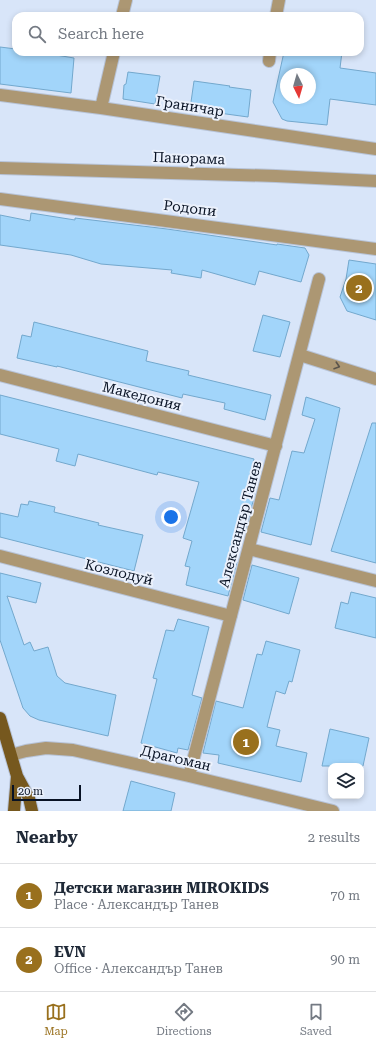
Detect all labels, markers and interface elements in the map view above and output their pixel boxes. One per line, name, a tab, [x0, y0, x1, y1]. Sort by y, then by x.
search box	[12, 12, 364, 56]
icon: search	[26, 23, 48, 45]
text: Search here	[58, 25, 144, 43]
north arrow	[280, 68, 316, 104]
street label: Граничар	[155, 93, 225, 119]
street label: Панорама	[153, 149, 226, 167]
street label: Родопи	[163, 197, 217, 219]
pin: 2	[346, 273, 372, 303]
one-way arrow	[334, 362, 341, 370]
street label: Македония	[101, 378, 183, 414]
street label: Александър Танев	[215, 459, 265, 589]
your location	[161, 507, 181, 527]
street label: Козлодуй	[83, 556, 155, 588]
pin: 1	[233, 727, 259, 757]
street label: Драгоман	[139, 742, 213, 774]
map controls	[328, 763, 364, 799]
button: layers	[328, 763, 364, 799]
scale bar	[12, 783, 81, 802]
text: 20 m	[18, 785, 43, 798]
text: Nearby	[16, 827, 78, 847]
text: 2 results	[308, 830, 360, 845]
text: Детски магазин MIROKIDS	[54, 879, 269, 897]
text: 1	[25, 888, 33, 903]
text: 70 m	[330, 888, 360, 903]
text: Place · Александър Танев	[54, 897, 219, 912]
text: EVN	[54, 943, 86, 961]
text: 2	[25, 952, 33, 967]
text: 90 m	[330, 952, 360, 967]
text: Office · Александър Танев	[54, 961, 223, 976]
tab: Map	[44, 1001, 68, 1038]
tab: Directions	[156, 1001, 212, 1038]
tab: Saved	[300, 1001, 332, 1038]

